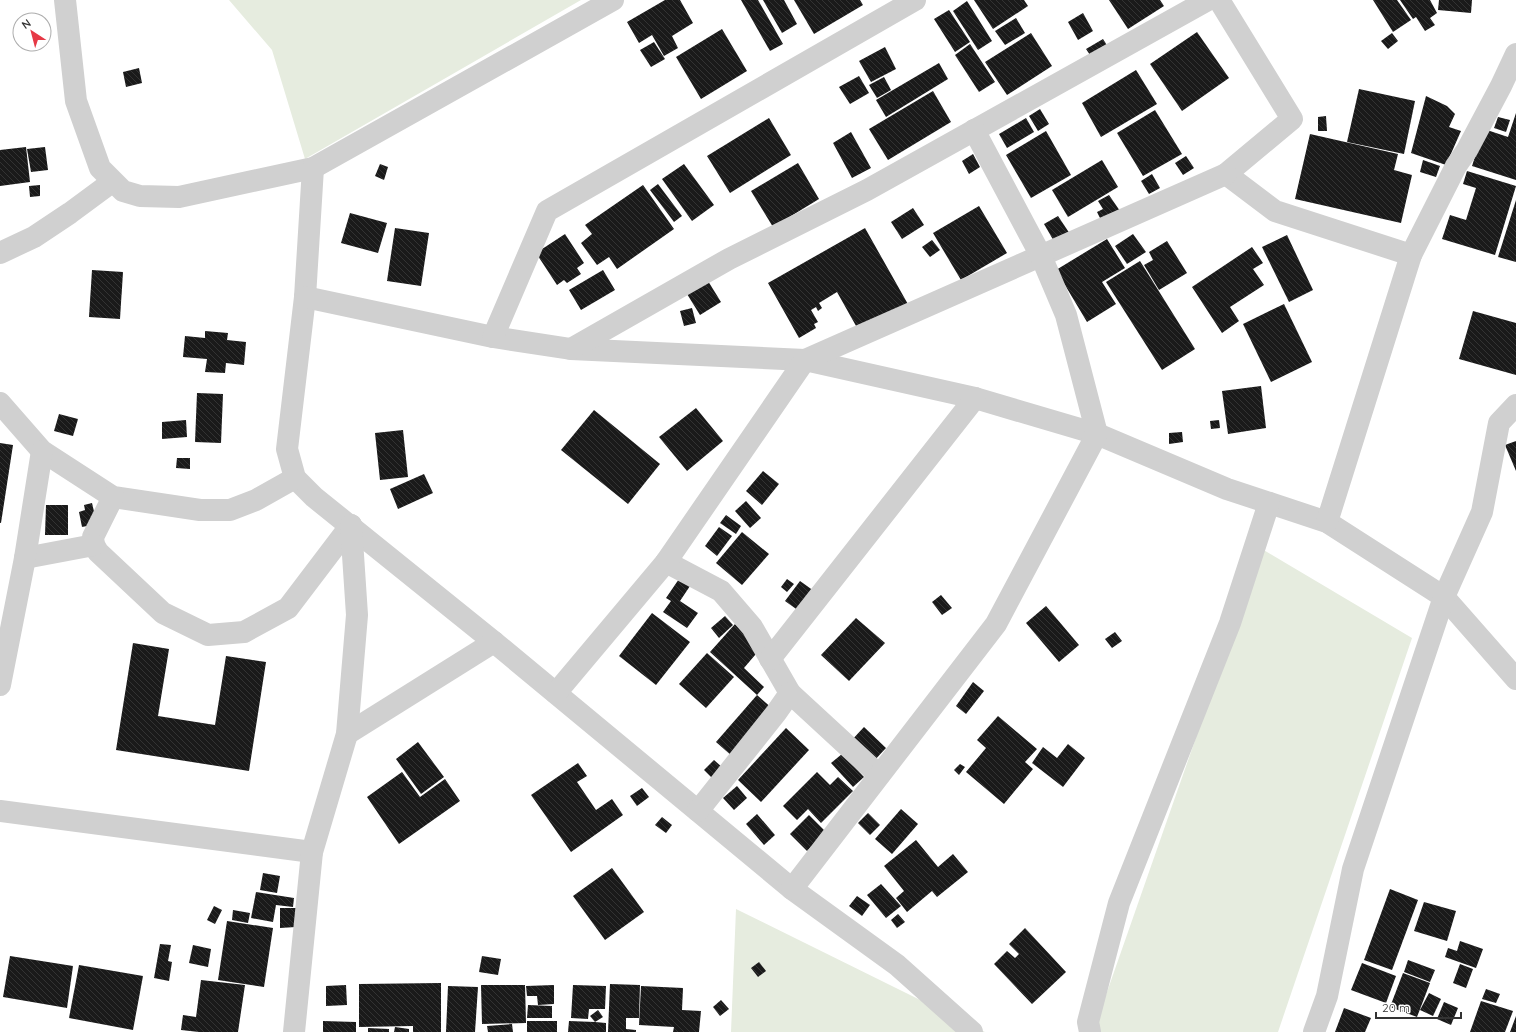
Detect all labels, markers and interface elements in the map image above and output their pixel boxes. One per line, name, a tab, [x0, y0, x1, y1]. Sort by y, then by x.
north arrow	[12, 12, 52, 52]
text: N	[19, 16, 34, 32]
scale bar	[1376, 994, 1461, 1020]
text: 20 m	[1382, 1000, 1410, 1015]

